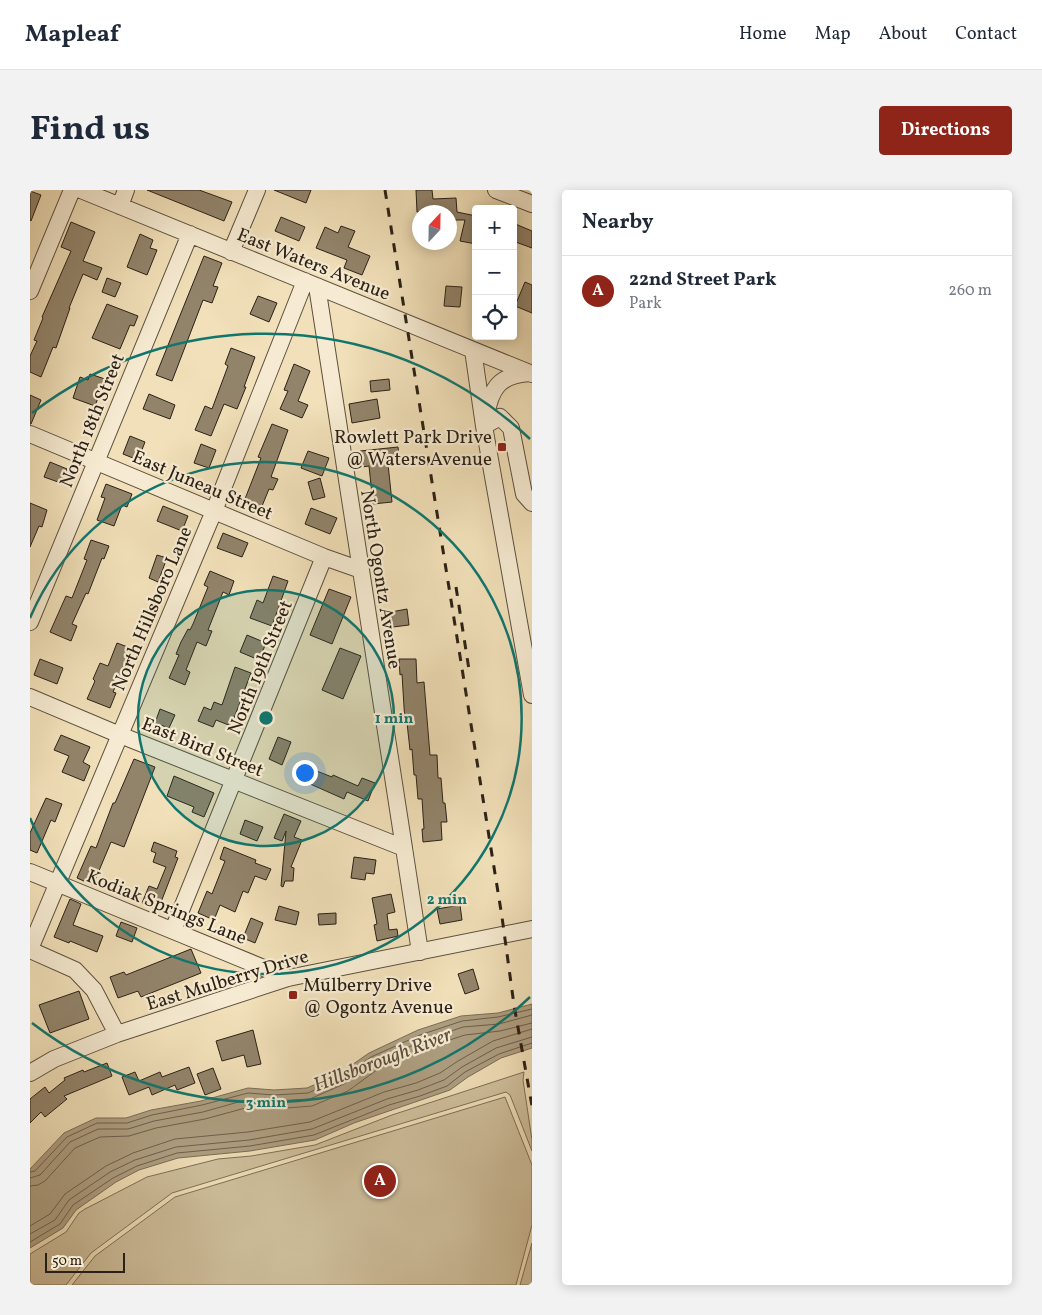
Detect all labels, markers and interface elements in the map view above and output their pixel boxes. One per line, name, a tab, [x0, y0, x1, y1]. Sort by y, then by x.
text: Mapleaf	[25, 18, 119, 52]
text: Home	[739, 22, 787, 47]
text: Map	[815, 22, 851, 47]
text: About	[879, 22, 927, 47]
text: Contact	[955, 22, 1017, 47]
text: Find us	[30, 106, 150, 154]
button: Directions	[879, 106, 1012, 155]
north arrow	[412, 205, 457, 250]
map controls	[472, 205, 517, 340]
button: +	[472, 205, 517, 250]
text: Nearby	[582, 208, 653, 237]
street label: East Waters Avenue	[233, 222, 394, 308]
button: −	[472, 250, 517, 295]
text: 22nd Street Park	[629, 267, 777, 293]
text: A	[592, 280, 604, 302]
text: 260 m	[948, 280, 992, 302]
text: Park	[629, 293, 662, 315]
button: locate	[472, 295, 517, 340]
street label: North 18th Street	[54, 349, 132, 492]
place label: Rowlett Park Drive @ Waters Avenue	[334, 425, 492, 473]
marker: Rowlett Park Drive @ Waters Avenue	[496, 441, 508, 453]
street label: East Juneau Street	[128, 444, 277, 527]
street label: North Ogontz Avenue	[353, 488, 407, 671]
street label: North Hillsboro Lane	[106, 523, 199, 695]
street label: North 19th Street	[222, 596, 300, 739]
centre of rings	[257, 709, 275, 727]
text: 1 min	[375, 709, 413, 730]
street label: East Bird Street	[137, 712, 267, 784]
your location	[292, 760, 318, 786]
street label: Kodiak Springs Lane	[82, 864, 250, 952]
text: 2 min	[427, 890, 467, 911]
street label: East Mulberry Drive	[143, 944, 312, 1018]
place label: Mulberry Drive @ Ogontz Avenue	[303, 973, 453, 1021]
marker: Mulberry Drive @ Ogontz Avenue	[287, 989, 299, 1001]
water label: Hillsborough River	[309, 1021, 456, 1100]
text: 3 min	[246, 1093, 286, 1114]
pin: A	[364, 1162, 396, 1200]
scale bar	[45, 1250, 125, 1273]
text: 50 m	[52, 1252, 82, 1271]

